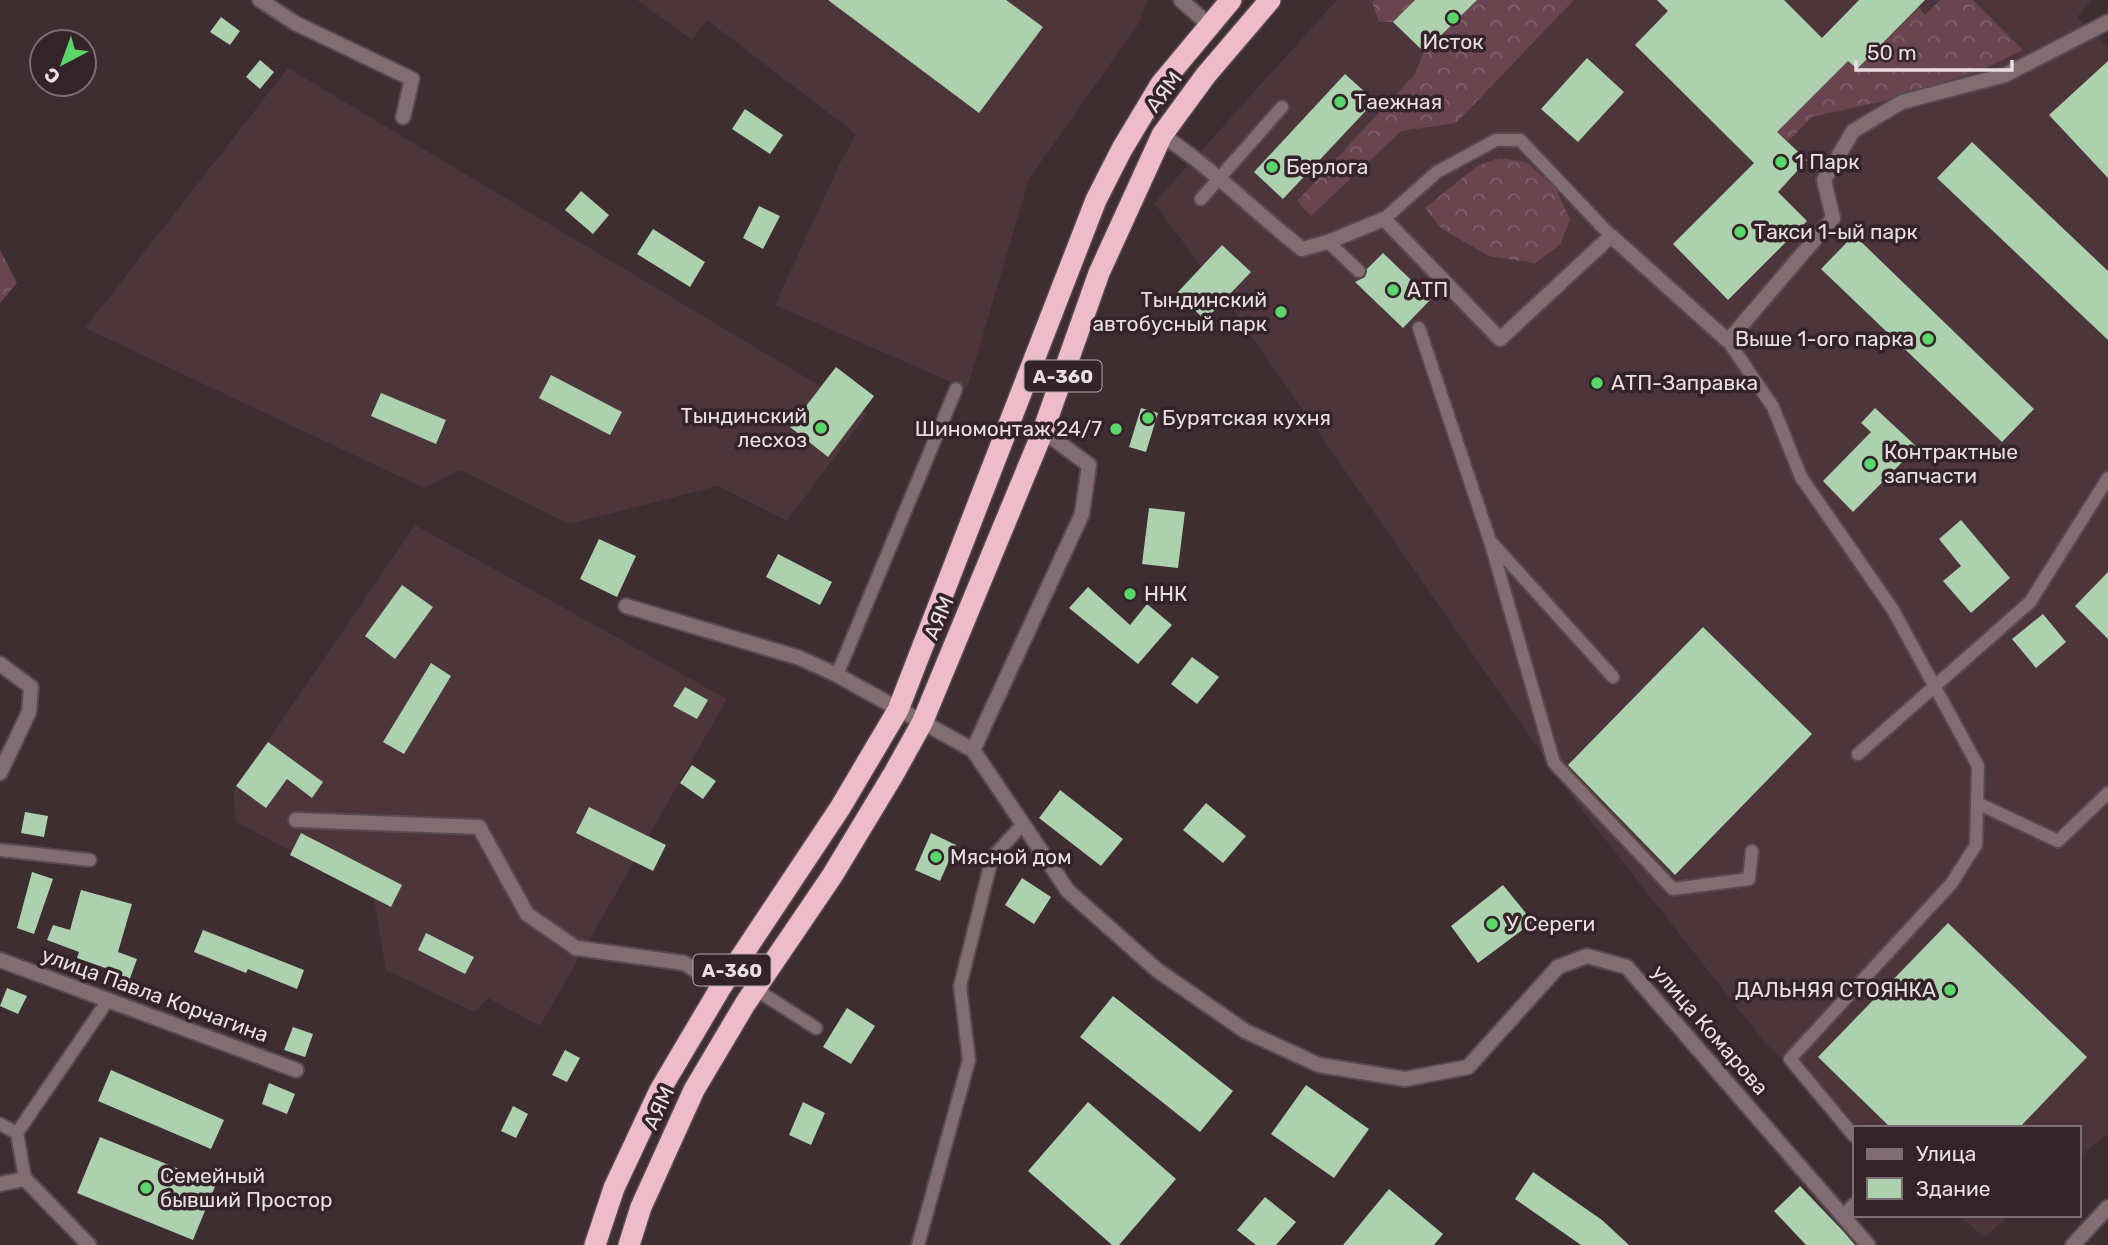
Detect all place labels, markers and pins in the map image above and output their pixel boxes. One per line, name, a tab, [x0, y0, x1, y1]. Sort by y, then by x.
marker: Исток	[1445, 10, 1461, 26]
place label: Исток	[1422, 29, 1484, 54]
place label: Таежная	[1354, 89, 1442, 114]
marker: Таежная	[1332, 94, 1348, 110]
place label: 1 Парк	[1795, 149, 1860, 174]
place label: Берлога	[1286, 154, 1368, 179]
marker: 1 Парк	[1773, 154, 1789, 170]
marker: Берлога	[1264, 159, 1280, 175]
place label: Такси 1-ый парк	[1754, 219, 1918, 244]
marker: Такси 1-ый парк	[1732, 224, 1748, 240]
place label: АТП	[1407, 277, 1448, 302]
marker: АТП	[1385, 282, 1401, 298]
place label: Тындинский автобусный парк	[1093, 287, 1267, 336]
marker: Тындинский автобусный парк	[1273, 304, 1289, 320]
place label: Выше 1-ого парка	[1735, 326, 1914, 351]
marker: Выше 1-ого парка	[1920, 331, 1936, 347]
place label: АТП-Заправка	[1611, 370, 1758, 395]
marker: АТП-Заправка	[1589, 375, 1605, 391]
place label: Тындинский лесхоз	[681, 403, 807, 452]
place label: Бурятская кухня	[1162, 405, 1331, 430]
marker: Бурятская кухня	[1140, 410, 1156, 426]
place label: Шиномонтаж 24/7	[915, 416, 1102, 441]
marker: Тындинский лесхоз	[813, 420, 829, 436]
marker: Шиномонтаж 24/7	[1108, 421, 1124, 437]
place label: Контрактные запчасти	[1884, 439, 2018, 488]
marker: Контрактные запчасти	[1862, 456, 1878, 472]
place label: ННК	[1144, 581, 1187, 606]
marker: ННК	[1122, 586, 1138, 602]
place label: Мясной дом	[950, 844, 1071, 869]
marker: Мясной дом	[928, 849, 944, 865]
place label: У Сереги	[1506, 911, 1595, 936]
marker: У Сереги	[1484, 916, 1500, 932]
place label: ДАЛЬНЯЯ СТОЯНКА	[1735, 977, 1936, 1002]
marker: ДАЛЬНЯЯ СТОЯНКА	[1942, 982, 1958, 998]
place label: Семейный бывший Простор	[160, 1163, 333, 1212]
marker: Семейный бывший Простор	[138, 1180, 154, 1196]

